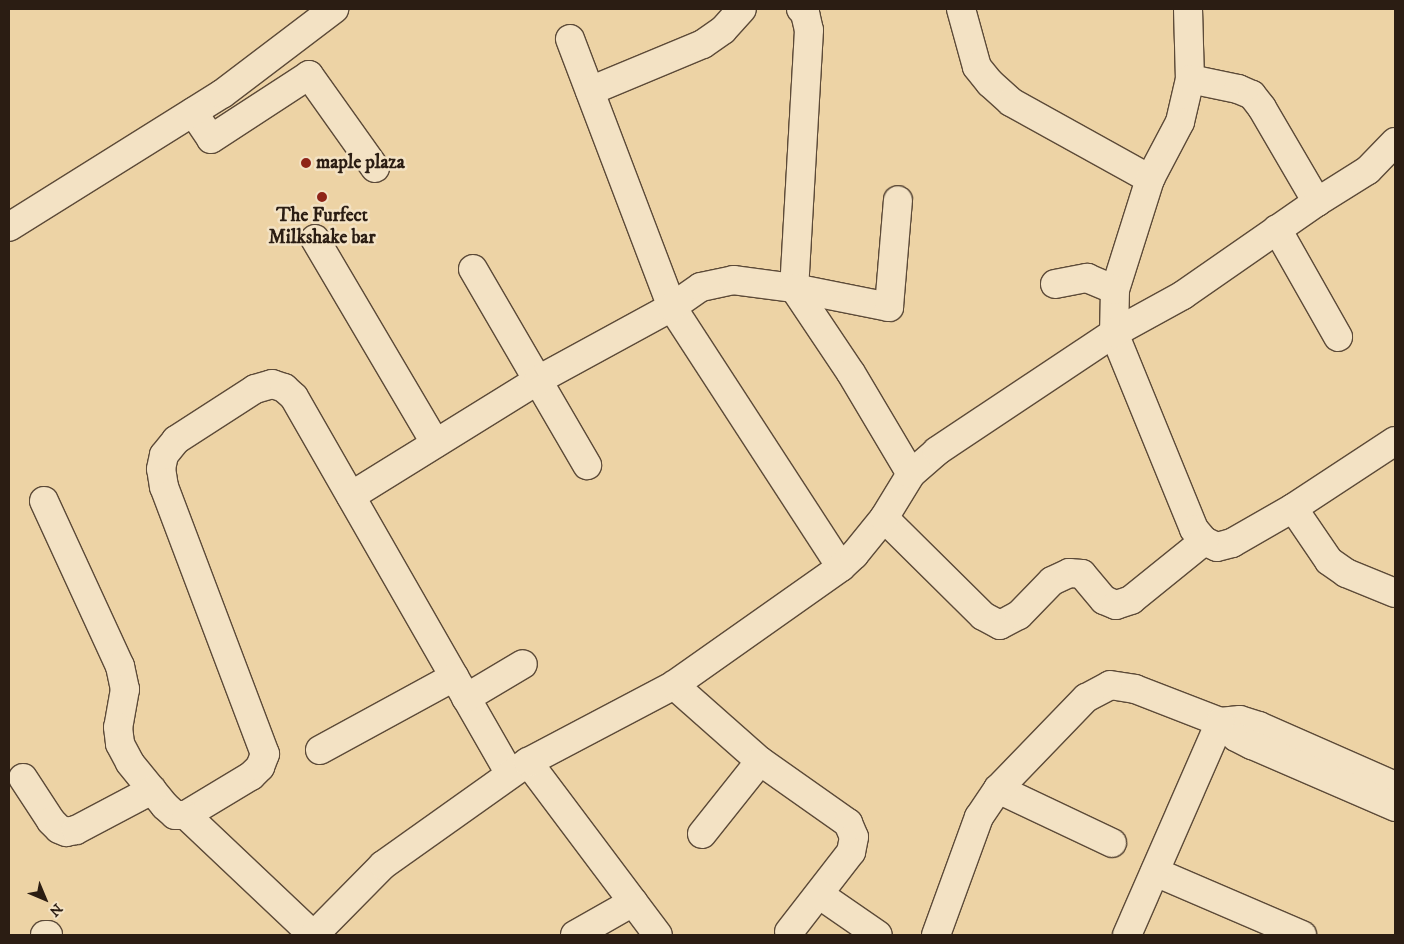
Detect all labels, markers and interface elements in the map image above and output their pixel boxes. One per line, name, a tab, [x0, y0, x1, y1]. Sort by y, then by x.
place label: maple plaza	[316, 152, 405, 174]
marker: maple plaza	[300, 157, 312, 169]
marker: The Furfect Milkshake bar	[316, 191, 328, 203]
place label: The Furfect Milkshake bar	[269, 205, 375, 249]
north arrow	[20, 874, 70, 924]
text: N	[45, 899, 66, 920]

